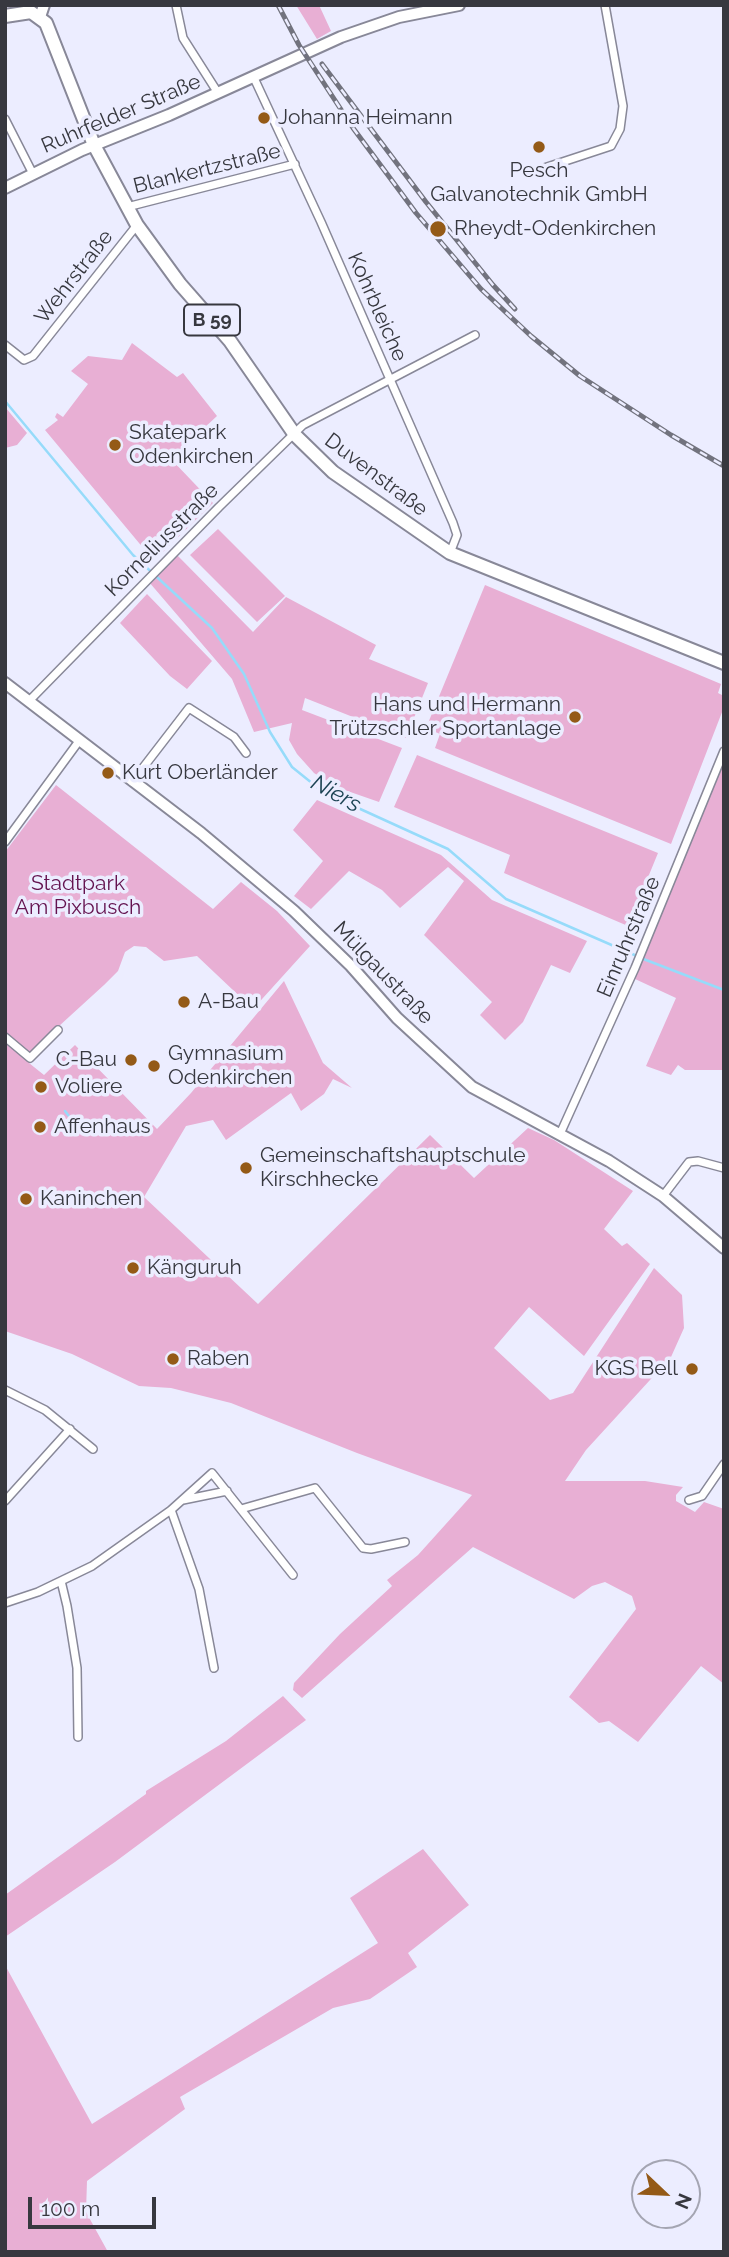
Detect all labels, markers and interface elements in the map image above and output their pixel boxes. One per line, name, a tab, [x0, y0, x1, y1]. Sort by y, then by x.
street label: Ruhrfelder Straße	[38, 69, 204, 159]
place label: Johanna Heimann	[278, 105, 453, 131]
marker: Johanna Heimann	[256, 110, 272, 126]
street label: Blankertzstraße	[131, 139, 283, 199]
marker: Pesch Galvanotechnik GmbH	[531, 139, 547, 155]
place label: Pesch Galvanotechnik GmbH	[430, 158, 648, 208]
place label: Rheydt-Odenkirchen	[454, 216, 656, 242]
marker: Rheydt-Odenkirchen	[428, 219, 448, 239]
street label: Wehrstraße	[29, 225, 119, 329]
street label: Kohrbleiche	[342, 249, 412, 365]
road number: B 59	[184, 304, 240, 336]
place label: Skatepark Odenkirchen	[129, 420, 253, 470]
street label: Duvenstraße	[319, 428, 433, 522]
marker: Skatepark Odenkirchen	[107, 437, 123, 453]
street label: Korneliusstraße	[100, 478, 224, 602]
place label: Hans und Hermann Trützschler Sportanlage	[329, 692, 561, 742]
marker: Hans und Hermann Trützschler Sportanlage	[567, 709, 583, 725]
place label: Kurt Oberländer	[122, 760, 278, 786]
marker: Kurt Oberländer	[100, 765, 116, 781]
water label: Niers	[306, 769, 366, 819]
park label: Stadtpark Am Pixbusch	[15, 871, 141, 921]
street label: Einruhrstraße	[592, 873, 666, 1001]
street label: Mülgaustraße	[328, 916, 438, 1030]
place label: A-Bau	[198, 989, 259, 1015]
marker: A-Bau	[176, 994, 192, 1010]
place label: Gymnasium Odenkirchen	[168, 1041, 292, 1091]
place label: C-Bau	[56, 1047, 117, 1073]
marker: C-Bau	[123, 1052, 139, 1068]
marker: Gymnasium Odenkirchen	[146, 1058, 162, 1074]
place label: Voliere	[55, 1074, 122, 1100]
marker: Voliere	[33, 1079, 49, 1095]
place label: Affenhaus	[54, 1114, 151, 1140]
marker: Affenhaus	[32, 1119, 48, 1135]
place label: Gemeinschaftshauptschule Kirschhecke	[260, 1143, 526, 1193]
marker: Gemeinschaftshauptschule Kirschhecke	[238, 1160, 254, 1176]
place label: Kaninchen	[40, 1186, 142, 1212]
marker: Kaninchen	[18, 1191, 34, 1207]
place label: Känguruh	[147, 1255, 242, 1281]
marker: Känguruh	[125, 1260, 141, 1276]
place label: Raben	[187, 1346, 250, 1372]
marker: Raben	[165, 1351, 181, 1367]
place label: KGS Bell	[594, 1356, 678, 1382]
marker: KGS Bell	[684, 1361, 700, 1377]
north arrow	[631, 2159, 701, 2229]
scale bar	[32, 2184, 159, 2228]
text: N	[671, 2190, 696, 2212]
text: 100 m	[41, 2196, 100, 2221]

